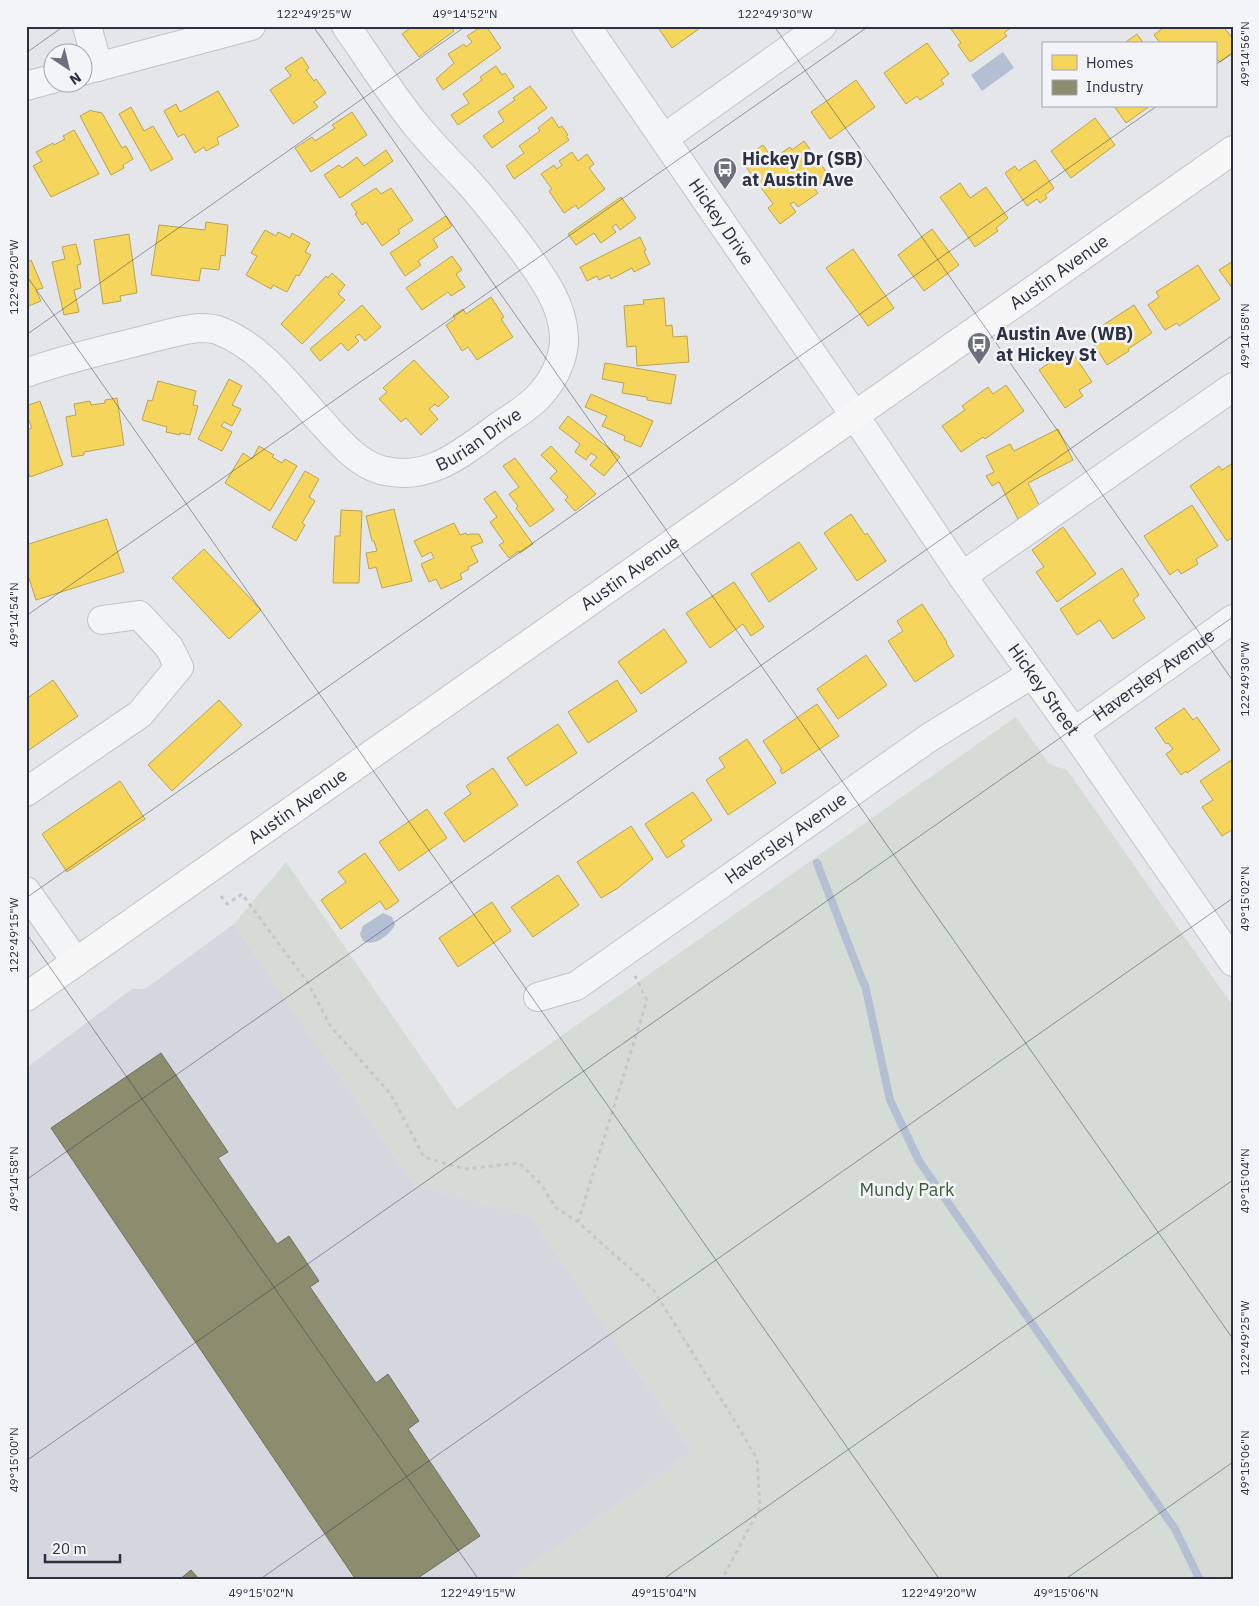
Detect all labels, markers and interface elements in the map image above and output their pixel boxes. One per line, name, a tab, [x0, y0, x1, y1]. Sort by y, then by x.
text: 122°49'25"W	[277, 6, 352, 21]
text: 49°14'52"N	[432, 6, 498, 21]
text: 122°49'30"W	[738, 6, 813, 21]
text: 49°14'56"N	[1237, 21, 1252, 87]
north arrow	[42, 42, 92, 92]
legend	[1042, 42, 1216, 108]
text: Homes	[1086, 53, 1134, 72]
text: N	[66, 68, 85, 89]
text: Industry	[1086, 77, 1144, 96]
place label: Hickey Dr (SB) at Austin Ave	[742, 147, 863, 191]
bus stop icon: Hickey Dr (SB) at Austin Ave	[712, 156, 738, 190]
street label: Hickey Drive	[684, 174, 760, 270]
street label: Austin Avenue	[1005, 229, 1113, 314]
text: 122°49'20"W	[6, 239, 21, 314]
text: 49°14'58"N	[1237, 303, 1252, 369]
place label: Austin Ave (WB) at Hickey St	[996, 322, 1133, 366]
bus stop icon: Austin Ave (WB) at Hickey St	[966, 331, 992, 365]
street label: Burian Drive	[432, 402, 526, 476]
street label: Austin Avenue	[576, 530, 684, 615]
text: 49°14'54"N	[6, 582, 21, 648]
street label: Haversley Avenue	[1088, 624, 1219, 726]
street label: Hickey Street	[1003, 639, 1085, 740]
text: 122°49'30"W	[1237, 641, 1252, 716]
street label: Austin Avenue	[243, 763, 352, 849]
street label: Haversley Avenue	[720, 787, 851, 889]
text: 49°15'02"N	[1237, 866, 1252, 932]
text: 122°49'15"W	[6, 897, 21, 972]
text: 49°14'58"N	[6, 1146, 21, 1212]
text: 49°15'04"N	[1237, 1148, 1252, 1214]
park label: Mundy Park	[859, 1178, 955, 1201]
text: 122°49'25"W	[1237, 1300, 1252, 1375]
text: 49°15'00"N	[6, 1427, 21, 1493]
text: 49°15'06"N	[1237, 1430, 1252, 1496]
scale bar	[45, 1531, 120, 1563]
text: 20 m	[52, 1539, 87, 1558]
text: 49°15'02"N	[228, 1585, 294, 1600]
text: 122°49'15"W	[441, 1585, 516, 1600]
text: 49°15'04"N	[631, 1585, 697, 1600]
text: 122°49'20"W	[902, 1585, 977, 1600]
text: 49°15'06"N	[1033, 1585, 1099, 1600]

